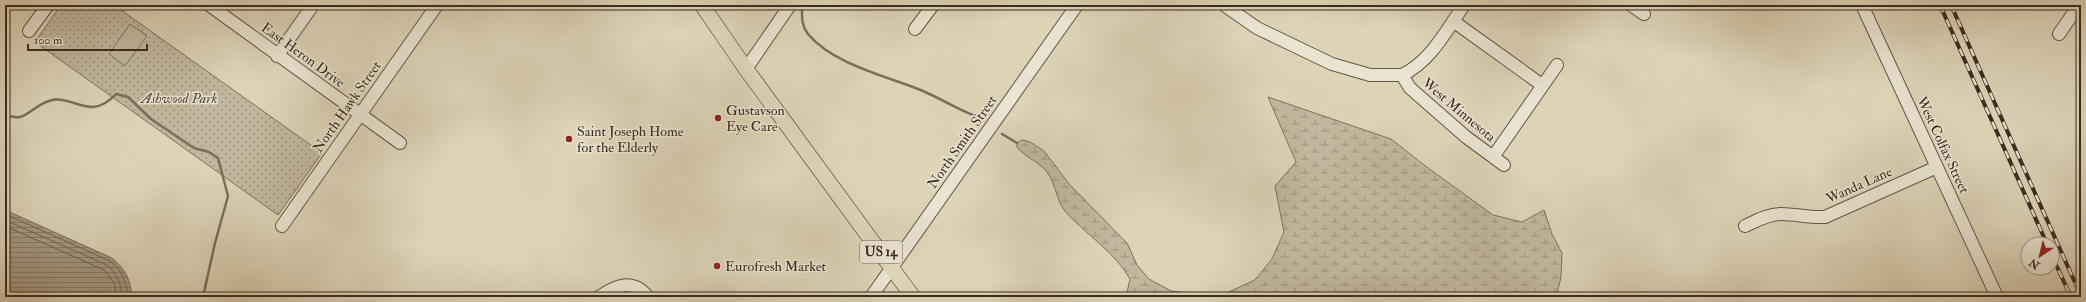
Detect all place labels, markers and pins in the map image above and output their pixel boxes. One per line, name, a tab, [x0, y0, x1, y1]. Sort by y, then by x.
place label: Gustavson Eye Care	[726, 102, 785, 136]
marker: Gustavson Eye Care	[713, 113, 723, 123]
place label: Saint Joseph Home for the Elderly	[577, 123, 684, 157]
marker: Saint Joseph Home for the Elderly	[564, 134, 574, 144]
place label: Eurofresh Market	[725, 258, 827, 275]
marker: Eurofresh Market	[712, 261, 722, 271]

